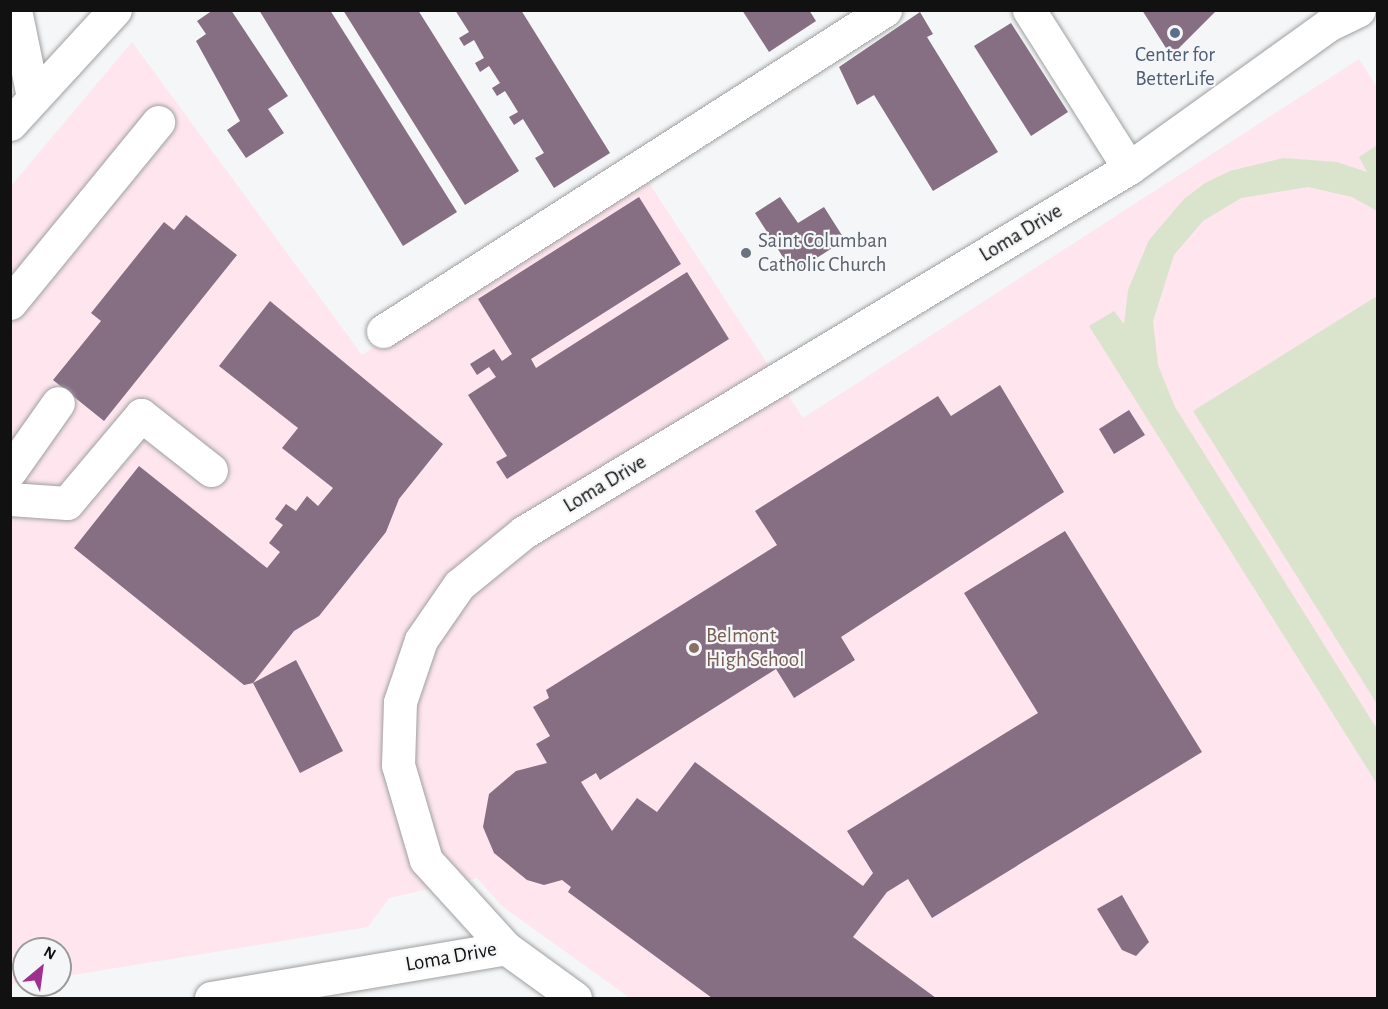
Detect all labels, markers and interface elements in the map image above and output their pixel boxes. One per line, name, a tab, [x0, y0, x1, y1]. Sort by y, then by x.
marker: Center for BetterLife	[1168, 26, 1182, 40]
place label: Center for BetterLife	[1135, 42, 1215, 92]
street label: Loma Drive	[975, 198, 1067, 268]
place label: Saint Columban Catholic Church	[758, 228, 888, 278]
marker: Saint Columban Catholic Church	[739, 246, 753, 260]
street label: Loma Drive	[559, 449, 651, 519]
place label: Belmont High School	[706, 623, 804, 673]
marker: Belmont High School	[687, 641, 701, 655]
north arrow	[12, 937, 72, 997]
street label: Loma Drive	[403, 937, 499, 977]
text: N	[41, 943, 59, 963]

